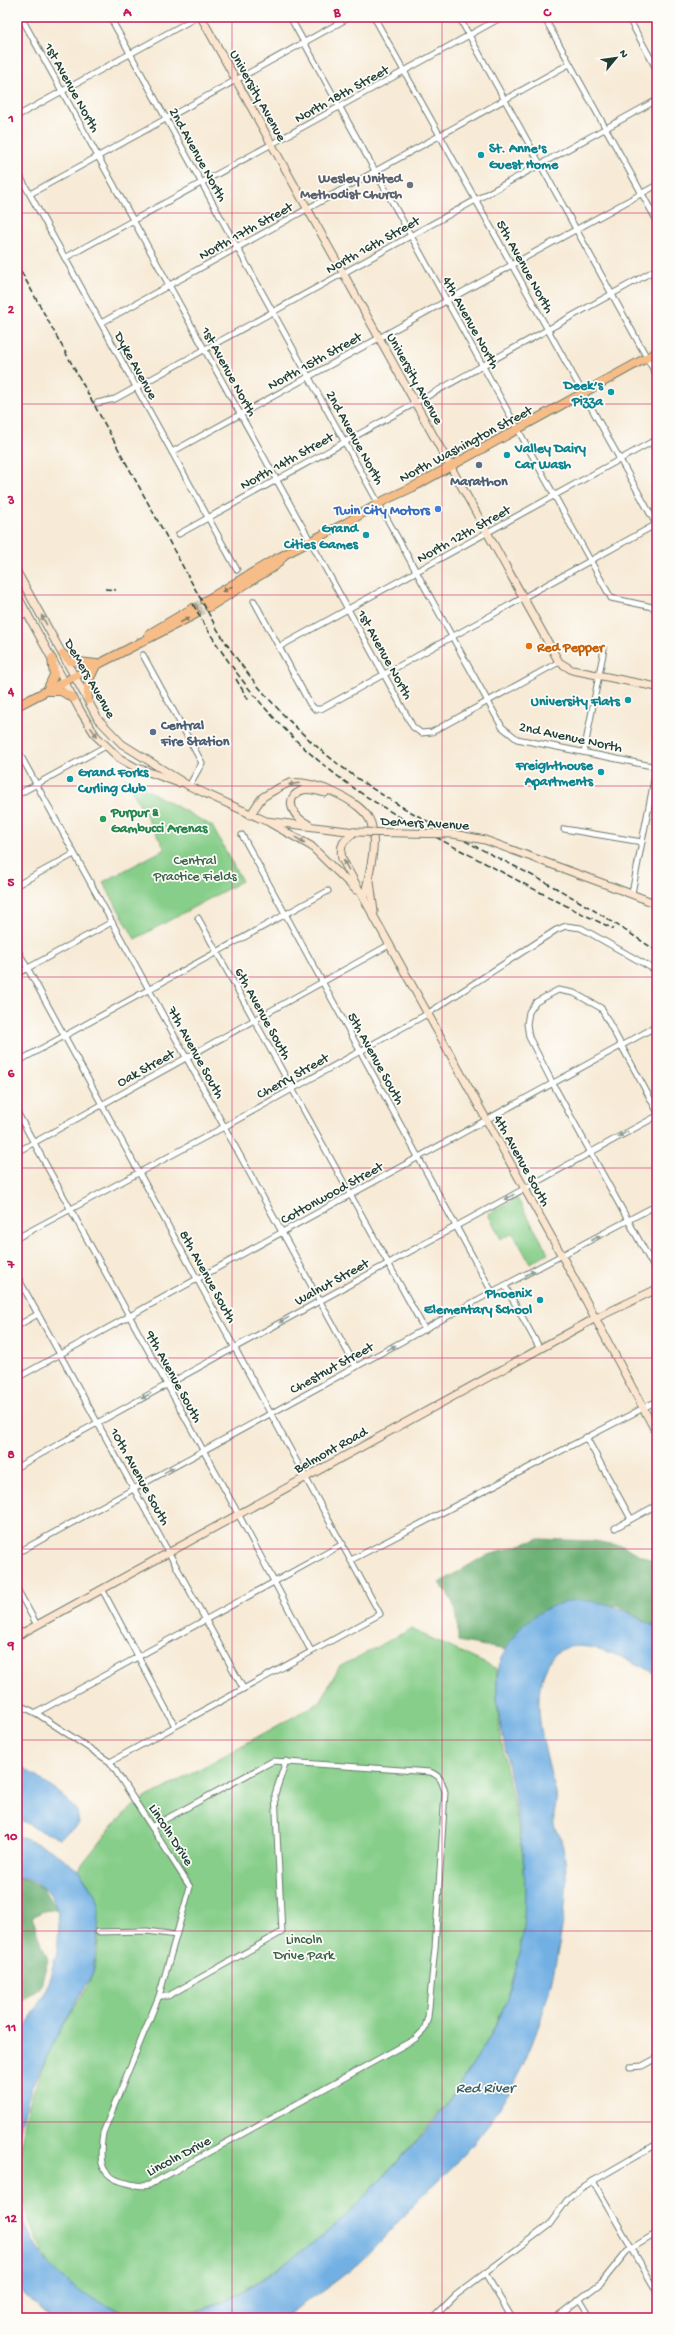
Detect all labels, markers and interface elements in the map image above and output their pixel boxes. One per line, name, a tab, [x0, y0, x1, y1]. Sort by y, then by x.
text: A	[122, 6, 132, 21]
text: B	[333, 6, 342, 21]
text: C	[542, 6, 552, 21]
north arrow	[596, 38, 636, 78]
street label: 1st Avenue North	[39, 40, 103, 136]
street label: University Avenue	[225, 47, 289, 146]
text: N	[616, 48, 630, 60]
street label: North 18th Street	[292, 62, 393, 128]
street label: 2nd Avenue North	[164, 105, 230, 206]
text: 1	[7, 112, 14, 127]
place label: St. Anne's Guest Home	[489, 141, 559, 174]
marker: St. Anne's Guest Home	[476, 150, 486, 160]
place label: Wesley United Methodist Church	[300, 171, 404, 204]
marker: Wesley United Methodist Church	[405, 180, 415, 190]
street label: North 17th Street	[196, 199, 297, 265]
street label: North 16th Street	[323, 213, 424, 279]
street label: 5th Avenue North	[491, 218, 557, 317]
street label: 4th Avenue North	[437, 274, 502, 373]
text: 2	[8, 303, 15, 318]
street label: 1st Avenue North	[196, 324, 260, 420]
street label: Dyke Avenue	[109, 328, 161, 404]
street label: North 15th Street	[265, 329, 366, 395]
street label: University Avenue	[382, 330, 446, 429]
place label: Deek’s Pizza	[562, 378, 604, 411]
marker: Deek’s Pizza	[606, 387, 616, 397]
street label: 2nd Avenue North	[321, 388, 387, 489]
street label: North Washington Street	[397, 402, 537, 488]
street label: North 14th Street	[238, 429, 338, 495]
place label: Valley Dairy Car Wash	[514, 441, 586, 474]
marker: Valley Dairy Car Wash	[502, 450, 512, 460]
marker: Marathon	[474, 460, 484, 470]
place label: Marathon	[450, 474, 508, 491]
text: 3	[7, 494, 15, 509]
street label: North 12th Street	[414, 502, 515, 568]
place label: Twin City Motors	[333, 503, 431, 520]
marker: Twin City Motors	[433, 504, 443, 514]
place label: Grand Cities Games	[283, 521, 360, 554]
marker: Grand Cities Games	[361, 530, 371, 540]
one-way arrow	[221, 585, 233, 592]
street label: 1st Avenue North	[352, 607, 416, 703]
one-way arrow	[40, 614, 47, 626]
one-way arrow	[179, 617, 191, 623]
street label: DeMers Avenue	[59, 636, 119, 723]
place label: Red Pepper	[536, 640, 606, 657]
marker: Red Pepper	[524, 641, 534, 651]
text: 4	[7, 685, 15, 700]
place label: University Flats	[531, 694, 621, 711]
marker: University Flats	[623, 695, 633, 705]
place label: Central Fire Station	[160, 718, 230, 751]
street label: 2nd Avenue North	[517, 719, 624, 758]
one-way arrow	[89, 726, 98, 737]
marker: Central Fire Station	[148, 727, 158, 737]
place label: Freighthouse Apartments	[515, 758, 594, 791]
place label: Grand Forks Curling Club	[77, 765, 149, 798]
marker: Freighthouse Apartments	[596, 767, 606, 777]
marker: Grand Forks Curling Club	[65, 774, 75, 784]
one-way arrow	[287, 781, 300, 787]
place label: Purpur & Gambucci Arenas	[110, 805, 208, 838]
marker: Purpur & Gambucci Arenas	[98, 814, 108, 824]
street label: DeMers Avenue	[379, 814, 470, 835]
one-way arrow	[294, 837, 306, 844]
park label: Central Practice Fields	[152, 853, 237, 886]
one-way arrow	[342, 859, 349, 871]
text: 5	[8, 876, 15, 891]
street label: 6th Avenue South	[229, 965, 294, 1064]
street label: 7th Avenue South	[162, 1003, 227, 1103]
street label: 5th Avenue South	[342, 1010, 407, 1109]
street label: Oak Street	[114, 1046, 179, 1092]
street label: Cherry Street	[254, 1050, 333, 1104]
text: 6	[8, 1067, 15, 1082]
street label: 4th Avenue South	[489, 1112, 553, 1210]
one-way arrow	[617, 1131, 629, 1138]
street label: Cottonwood Street	[278, 1158, 387, 1229]
one-way arrow	[503, 1193, 514, 1200]
street label: 8th Avenue South	[174, 1228, 239, 1327]
one-way arrow	[591, 1235, 602, 1241]
street label: Walnut Street	[292, 1255, 373, 1311]
text: 7	[7, 1258, 16, 1273]
one-way arrow	[524, 1270, 536, 1276]
place label: Phoenix Elementary School	[424, 1286, 533, 1319]
marker: Phoenix Elementary School	[535, 1295, 545, 1305]
one-way arrow	[278, 1317, 290, 1323]
street label: 9th Avenue South	[140, 1327, 205, 1427]
street label: Chestnut Street	[288, 1339, 378, 1399]
one-way arrow	[385, 1344, 397, 1351]
one-way arrow	[140, 1393, 152, 1400]
street label: Belmont Road	[291, 1423, 372, 1479]
street label: 10th Avenue South	[104, 1424, 173, 1529]
text: 8	[7, 1448, 15, 1463]
one-way arrow	[163, 1467, 175, 1473]
text: 9	[7, 1639, 15, 1654]
street label: Lincoln Drive	[144, 1801, 197, 1870]
text: 10	[4, 1830, 18, 1845]
park label: Lincoln Drive Park	[273, 1932, 336, 1965]
text: 11	[5, 2021, 16, 2036]
water label: Red River	[456, 2080, 517, 2098]
street label: Lincoln Drive	[144, 2133, 215, 2181]
text: 12	[4, 2212, 17, 2227]

